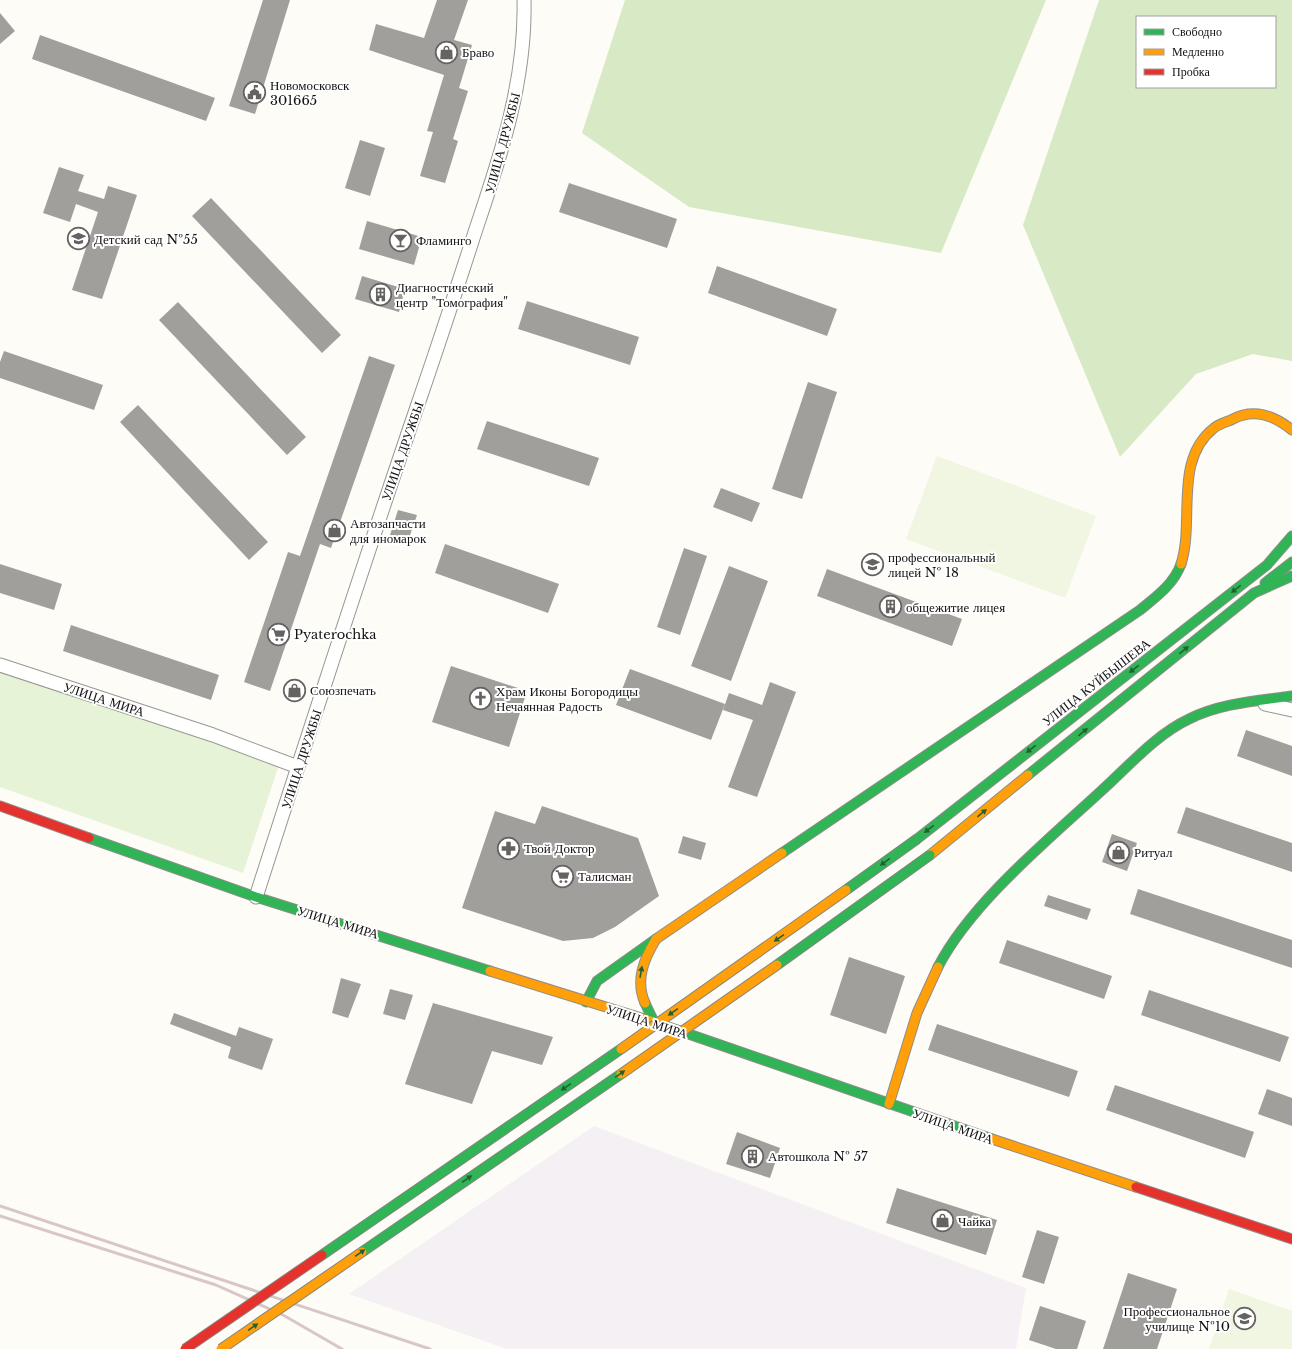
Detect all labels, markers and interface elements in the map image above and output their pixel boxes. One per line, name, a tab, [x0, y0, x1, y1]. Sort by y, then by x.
legend	[1136, 16, 1276, 88]
text: Свободно	[1172, 24, 1222, 39]
shop icon: Браво	[434, 39, 460, 65]
place label: Браво	[462, 44, 494, 61]
text: Медленно	[1172, 44, 1224, 59]
text: Пробка	[1172, 64, 1210, 79]
place label: Новомосковск 301665	[270, 77, 350, 109]
public building icon: Новомосковск 301665	[242, 79, 268, 105]
street label: УЛИЦА ДРУЖБЫ	[481, 91, 524, 196]
school or university icon: Детский сад №55	[66, 226, 92, 252]
bar icon: Фламинго	[387, 227, 413, 253]
place label: Детский сад №55	[94, 231, 198, 248]
place label: Фламинго	[416, 232, 472, 249]
place label: Диагностический центр "Томография"	[396, 279, 508, 311]
building icon: Диагностический центр "Томография"	[367, 281, 393, 307]
street label: УЛИЦА ДРУЖБЫ	[378, 399, 427, 503]
place label: Автозапчасти для иномарок	[350, 515, 427, 547]
shop icon: Автозапчасти для иномарок	[322, 517, 348, 543]
place label: профессиональный лицей № 18	[888, 549, 995, 581]
school or university icon: профессиональный лицей № 18	[859, 551, 885, 577]
one-way arrow	[1231, 585, 1242, 594]
building icon: общежитие лицея	[877, 594, 903, 620]
place label: общежитие лицея	[906, 599, 1005, 616]
supermarket icon: Pyaterochka	[266, 621, 292, 647]
place label: Pyaterochka	[294, 626, 377, 643]
street label: УЛИЦА КУЙБЫШЕВА	[1039, 635, 1154, 730]
one-way arrow	[1178, 645, 1189, 654]
one-way arrow	[1128, 665, 1139, 674]
shop icon: Союзпечать	[282, 677, 308, 703]
street label: УЛИЦА МИРА	[61, 678, 147, 721]
place label: Союзпечать	[310, 682, 376, 699]
place label: Храм Иконы Богородицы Нечаянная Радость	[496, 683, 638, 715]
church icon: Храм Иконы Богородицы Нечаянная Радость	[467, 685, 493, 711]
street label: УЛИЦА ДРУЖБЫ	[277, 707, 326, 811]
one-way arrow	[1078, 727, 1089, 736]
one-way arrow	[1026, 745, 1037, 754]
one-way arrow	[976, 809, 987, 818]
one-way arrow	[924, 825, 935, 834]
pharmacy icon: Твой Доктор	[496, 835, 522, 861]
shop icon: Ритуал	[1106, 839, 1132, 865]
place label: Твой Доктор	[524, 840, 595, 857]
place label: Ритуал	[1134, 844, 1173, 861]
one-way arrow	[880, 858, 890, 866]
supermarket icon: Талисман	[549, 863, 575, 889]
place label: Талисман	[578, 868, 632, 885]
street label: УЛИЦА МИРА	[295, 902, 381, 943]
one-way arrow	[774, 934, 785, 942]
one-way arrow	[638, 966, 644, 978]
street label: УЛИЦА МИРА	[604, 1000, 690, 1043]
one-way arrow	[667, 1008, 678, 1016]
one-way arrow	[615, 1070, 626, 1078]
one-way arrow	[561, 1083, 572, 1091]
street label: УЛИЦА МИРА	[910, 1105, 996, 1148]
building icon: Автошкола № 57	[740, 1143, 766, 1169]
place label: Автошкола № 57	[768, 1148, 868, 1165]
one-way arrow	[462, 1175, 472, 1183]
shop icon: Чайка	[929, 1208, 955, 1234]
place label: Чайка	[958, 1213, 991, 1230]
one-way arrow	[355, 1249, 365, 1257]
place label: Профессиональное училище №10	[1123, 1303, 1230, 1335]
school or university icon: Профессиональное училище №10	[1232, 1305, 1258, 1331]
one-way arrow	[248, 1323, 258, 1331]

